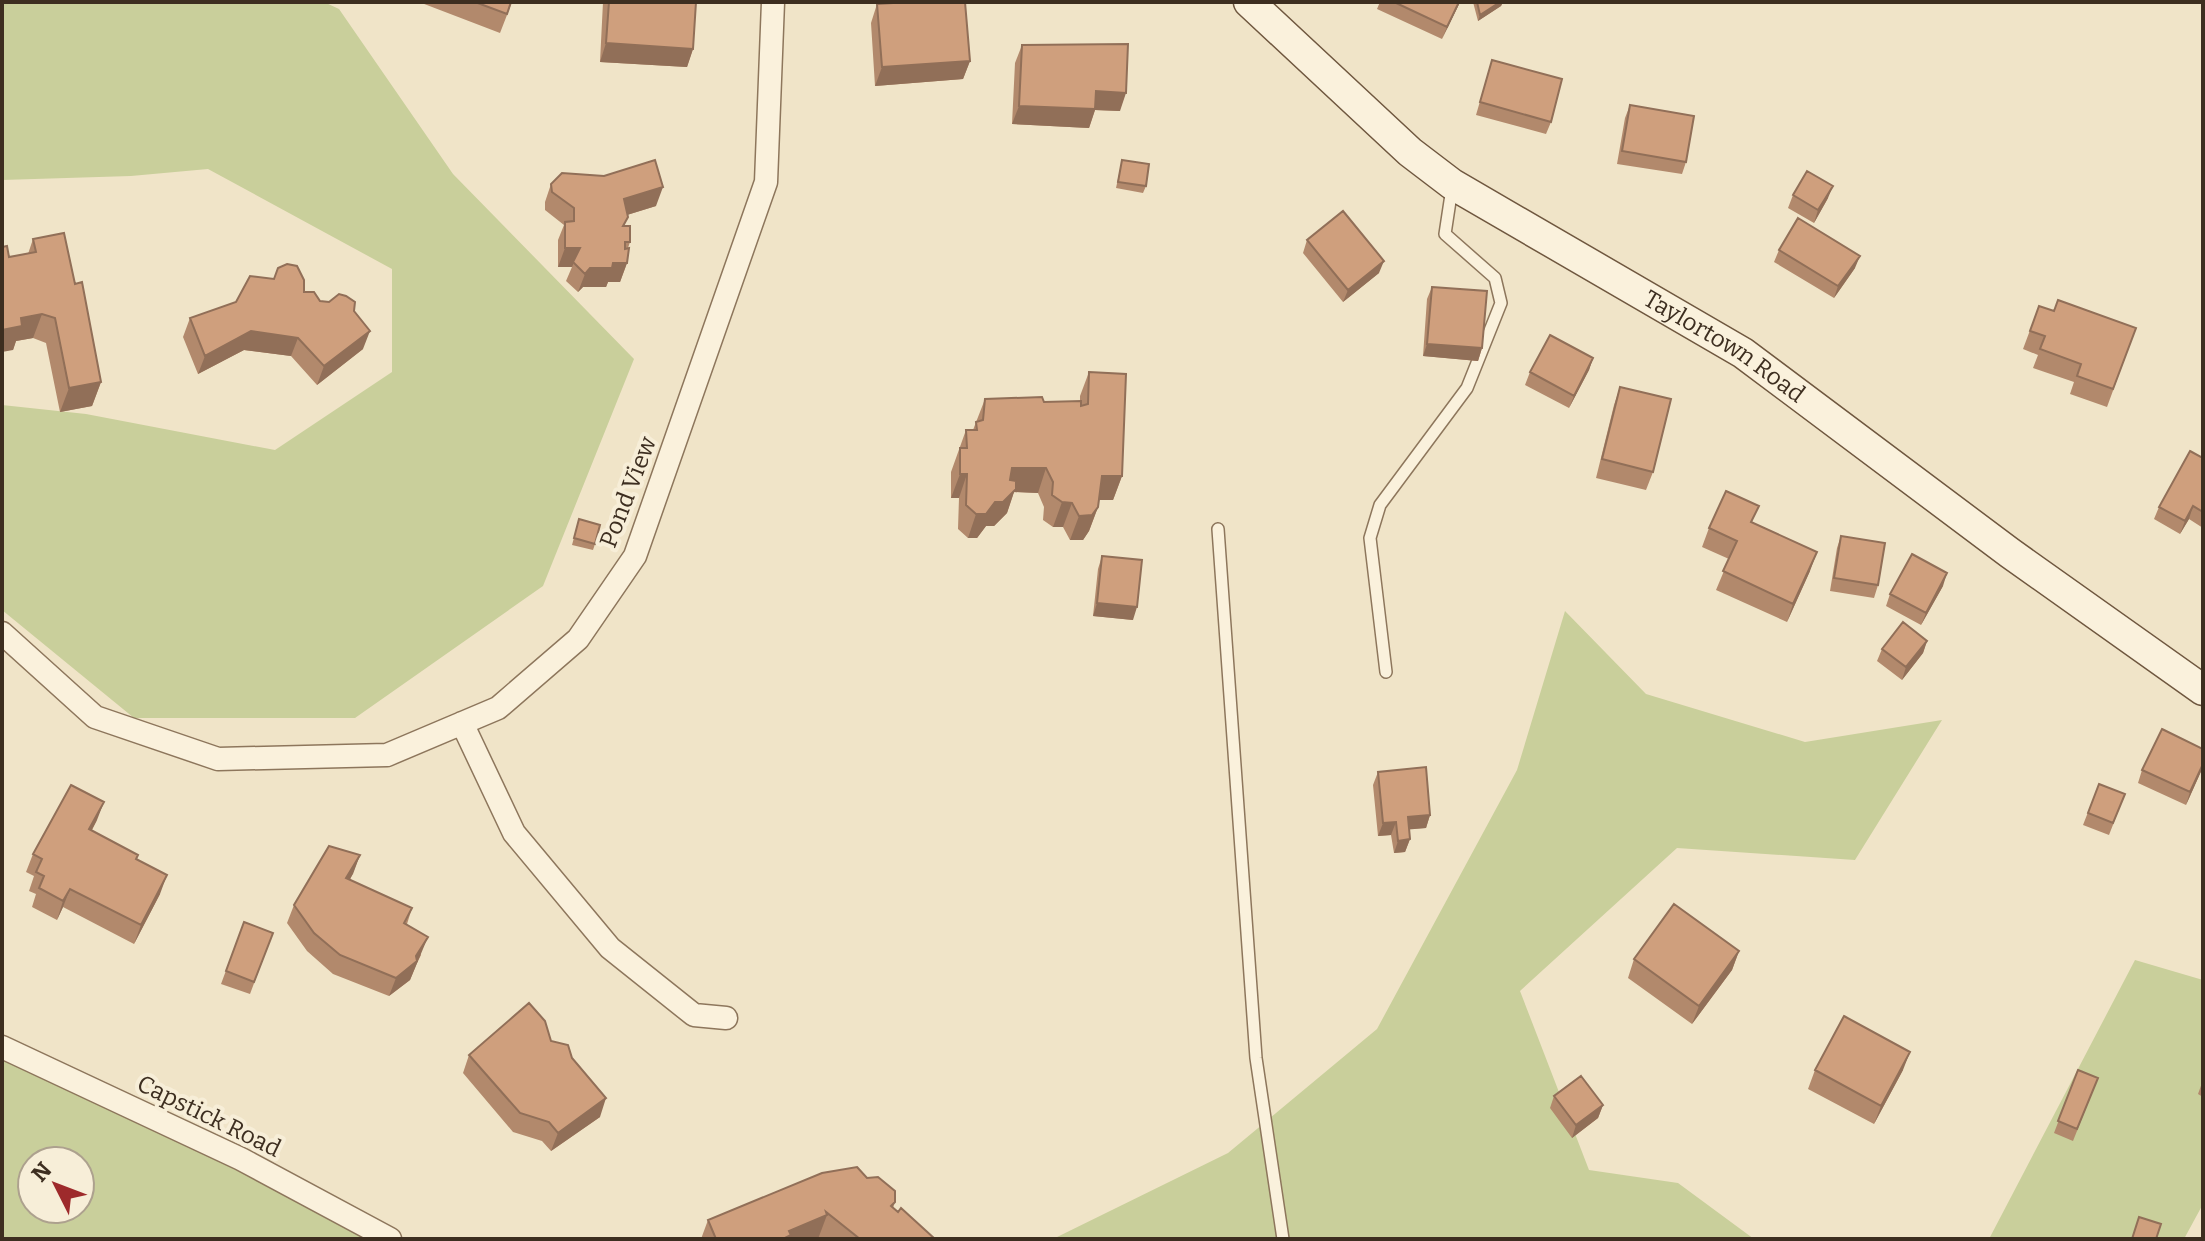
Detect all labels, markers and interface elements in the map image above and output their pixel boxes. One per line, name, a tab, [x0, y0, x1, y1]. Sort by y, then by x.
street label: Taylortown Road	[1639, 284, 1810, 408]
street label: Pond View	[594, 432, 662, 551]
street label: Capstick Road	[133, 1069, 285, 1163]
north arrow	[16, 1145, 96, 1225]
text: N	[26, 1157, 57, 1187]

